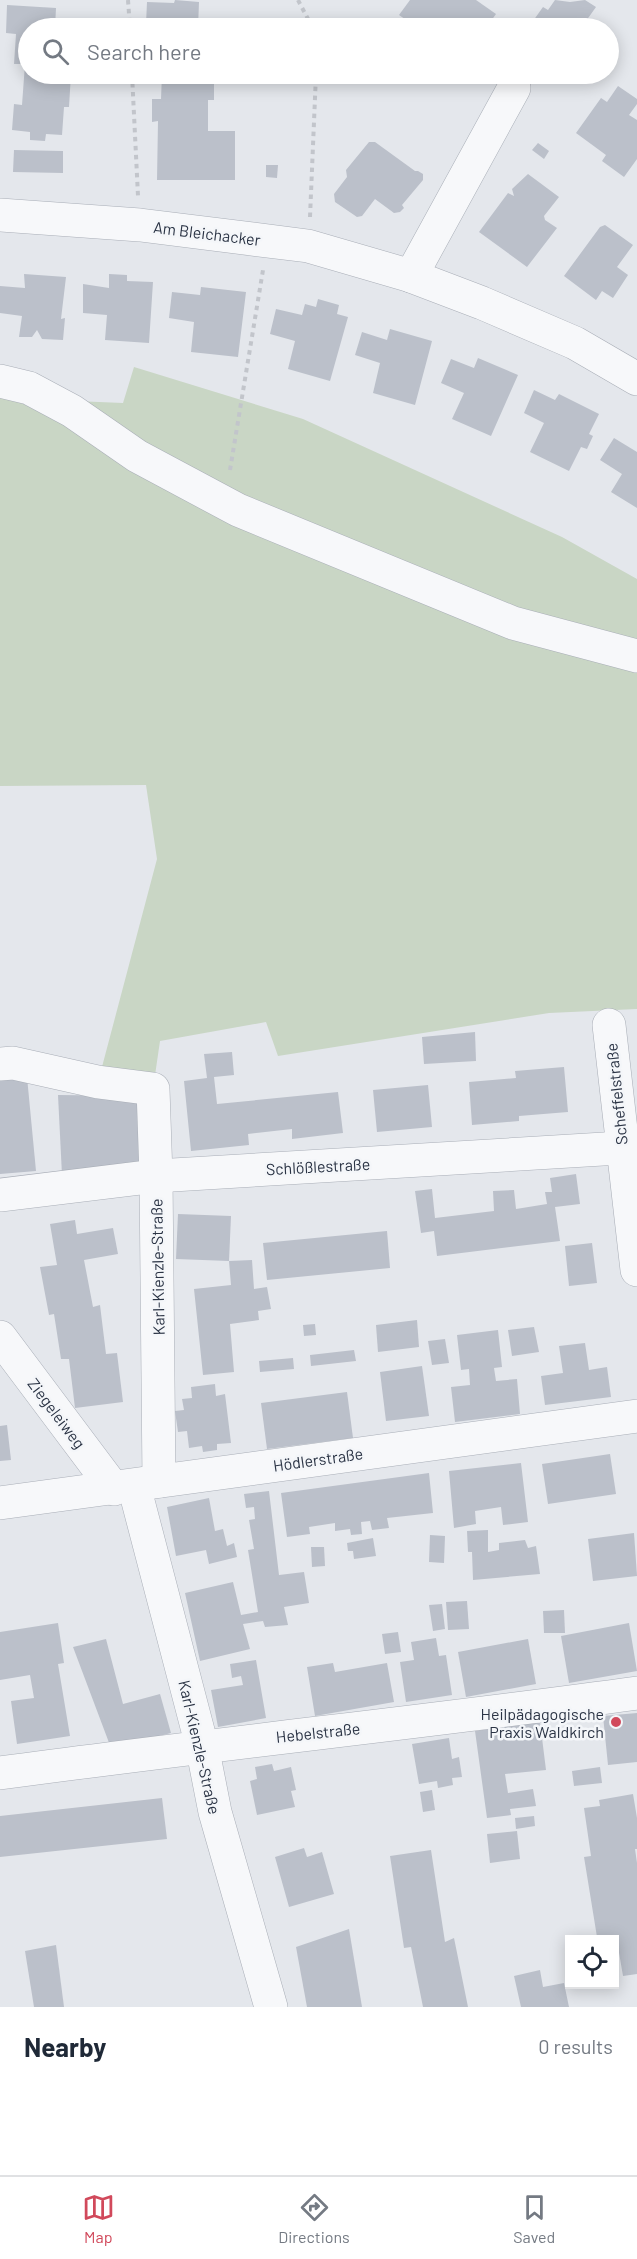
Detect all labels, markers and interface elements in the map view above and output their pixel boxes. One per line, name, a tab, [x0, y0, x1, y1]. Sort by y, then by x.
search box	[18, 18, 619, 84]
icon: search	[39, 35, 72, 68]
text: Search here	[87, 38, 201, 64]
street label: Am Bleichacker	[152, 217, 262, 249]
street label: Scheffelstraße	[601, 1042, 631, 1146]
street label: Schlößlestraße	[265, 1154, 371, 1178]
street label: Karl-Kienzle-Straße	[146, 1198, 168, 1336]
street label: Ziegeleiweg	[24, 1374, 90, 1452]
street label: Hödlerstraße	[272, 1443, 364, 1475]
street label: Karl-Kienzle-Straße	[175, 1678, 225, 1816]
place label: Heilpädagogische Praxis Waldkirch	[480, 1704, 604, 1741]
marker: Heilpädagogische Praxis Waldkirch	[609, 1715, 623, 1729]
street label: Hebelstraße	[275, 1718, 361, 1746]
map controls	[565, 1935, 619, 1989]
button: locate	[565, 1935, 619, 1989]
text: Nearby	[24, 2031, 106, 2062]
text: 0 results	[538, 2034, 613, 2058]
tab: Map	[82, 2191, 115, 2246]
tab: Directions	[278, 2191, 350, 2246]
tab: Saved	[513, 2191, 555, 2246]

